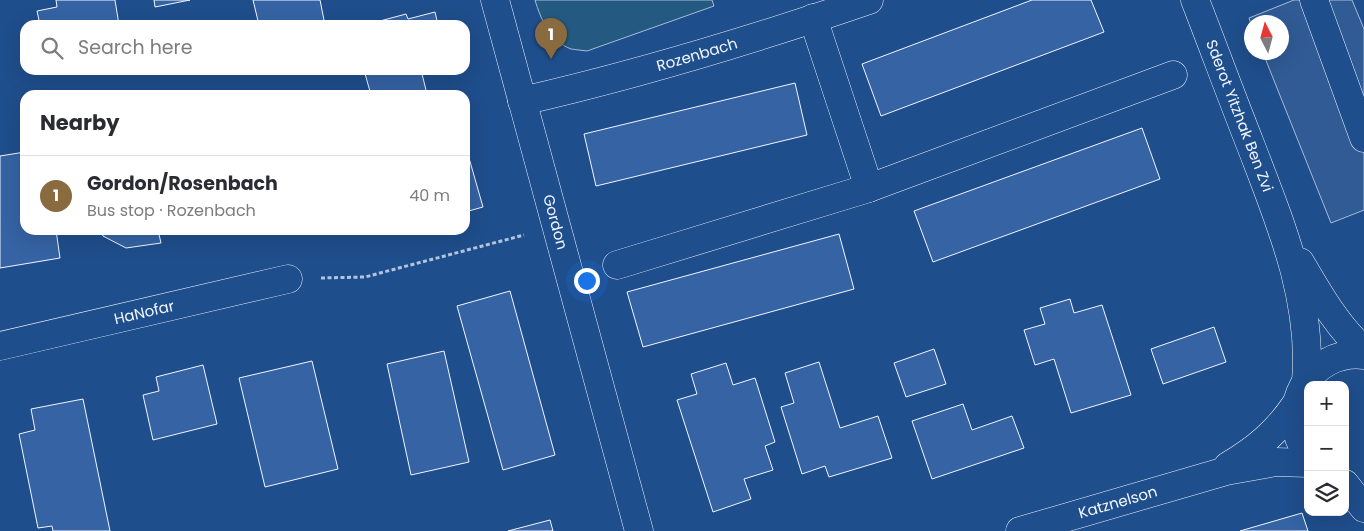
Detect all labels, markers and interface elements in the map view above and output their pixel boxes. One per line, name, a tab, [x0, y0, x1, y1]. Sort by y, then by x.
north arrow	[1244, 15, 1289, 60]
pin: 1	[535, 18, 567, 59]
search box	[20, 20, 470, 75]
street label: Rozenbach	[654, 32, 740, 76]
icon: search	[38, 34, 66, 62]
text: Search here	[78, 34, 192, 61]
street label: Sderot Yitzhak Ben Zvi	[1201, 36, 1279, 195]
text: Nearby	[40, 108, 120, 137]
text: Gordon/Rosenbach	[87, 170, 278, 197]
text: 1	[53, 184, 59, 207]
text: 40 m	[409, 184, 450, 207]
street label: Gordon	[538, 192, 573, 252]
text: Bus stop · Rozenbach	[87, 199, 256, 222]
your location	[574, 268, 600, 294]
street label: HaNofar	[112, 295, 177, 329]
map controls	[1304, 381, 1349, 516]
button: +	[1304, 381, 1349, 426]
button: −	[1304, 426, 1349, 471]
button: layers	[1304, 471, 1349, 516]
street label: Katznelson	[1076, 481, 1160, 523]

